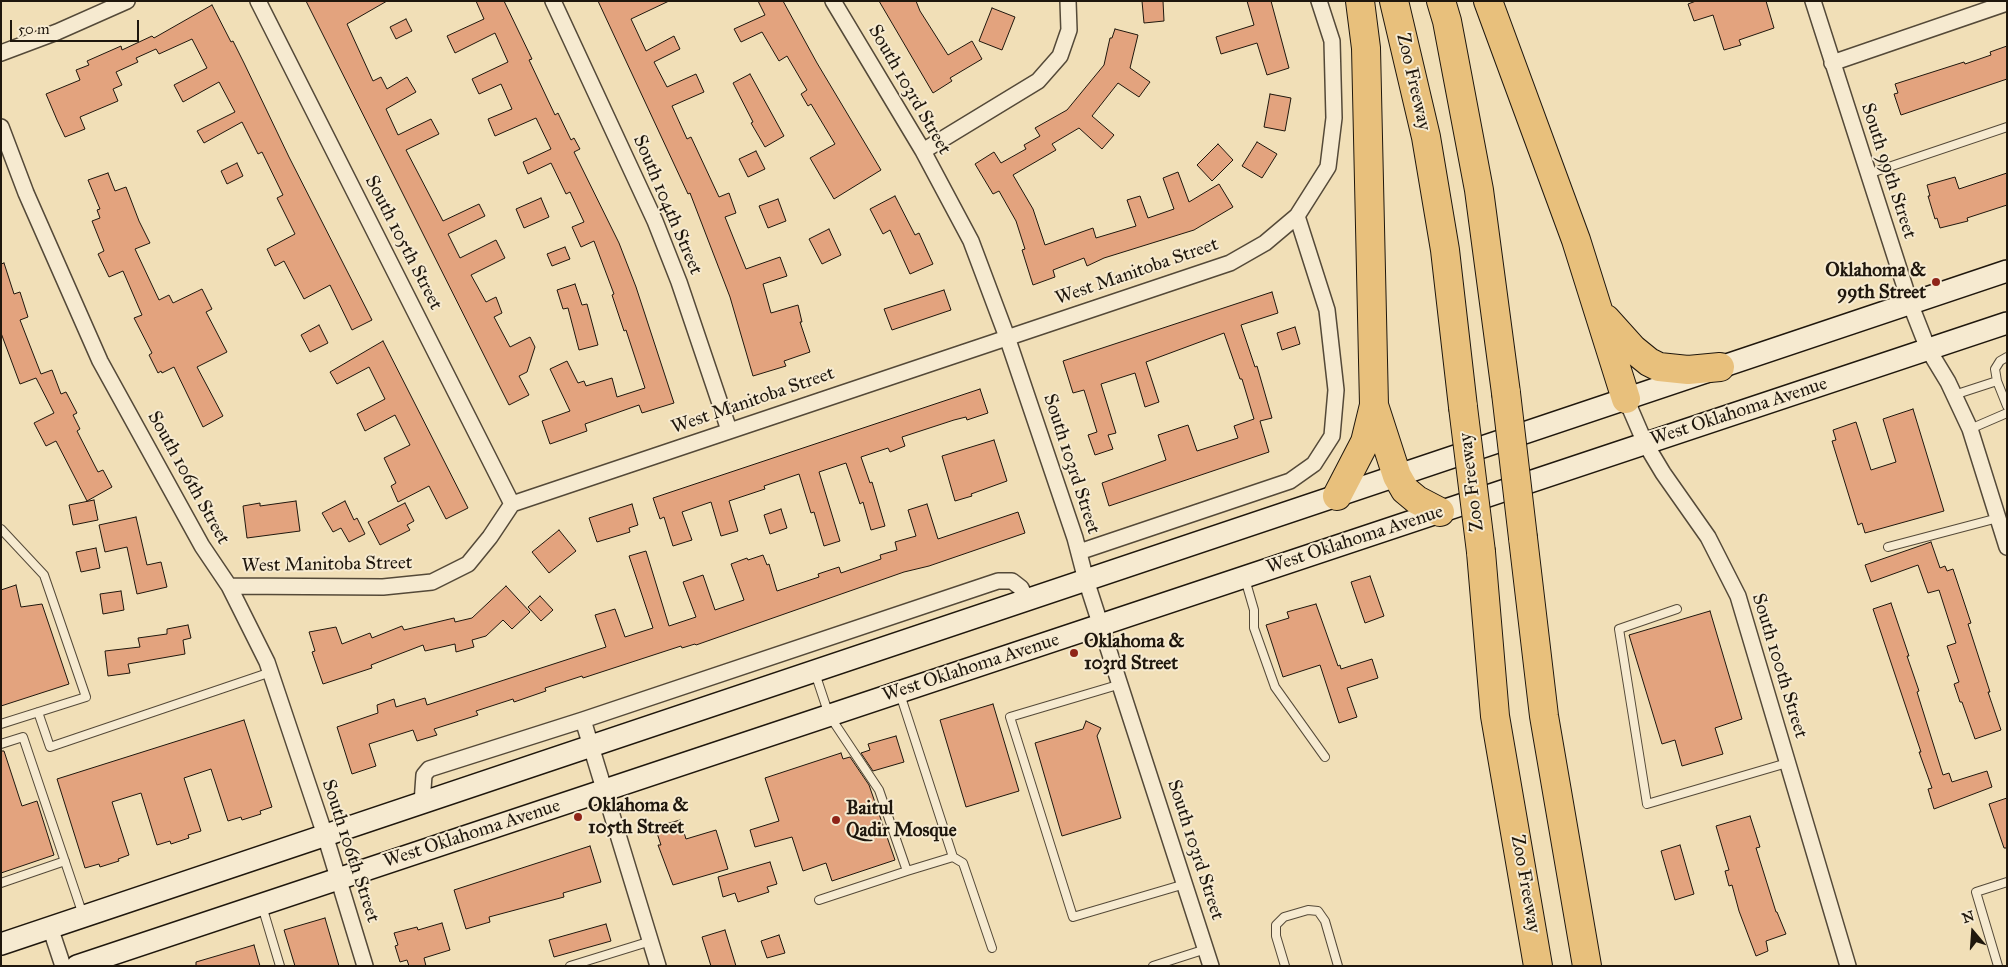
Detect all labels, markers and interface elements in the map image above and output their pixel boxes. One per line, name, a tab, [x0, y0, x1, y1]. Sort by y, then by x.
scale bar	[12, 10, 141, 42]
text: 50 m	[18, 20, 50, 38]
street label: South 103rd Street	[863, 21, 955, 159]
street label: Zoo Freeway	[1391, 31, 1435, 133]
street label: South 99th Street	[1855, 100, 1921, 242]
street label: South 104th Street	[627, 132, 707, 278]
street label: South 105th Street	[359, 172, 447, 314]
street label: West Manitoba Street	[1052, 233, 1222, 311]
place label: Oklahoma & 99th Street	[1825, 260, 1926, 304]
marker: Oklahoma & 99th Street	[1930, 276, 1942, 288]
street label: West Manitoba Street	[668, 362, 838, 440]
street label: West Oklahoma Avenue	[1648, 373, 1830, 451]
street label: South 103rd Street	[1038, 391, 1104, 537]
street label: South 106th Street	[142, 407, 234, 549]
street label: Zoo Freeway	[1455, 431, 1489, 533]
street label: West Oklahoma Avenue	[1264, 501, 1446, 579]
street label: West Manitoba Street	[241, 552, 413, 578]
street label: South 100th Street	[1746, 591, 1812, 741]
street label: West Oklahoma Avenue	[880, 629, 1062, 707]
place label: Oklahoma & 103rd Street	[1084, 631, 1185, 675]
marker: Oklahoma & 103rd Street	[1068, 647, 1080, 659]
street label: South 106th Street	[316, 777, 384, 925]
street label: South 103rd Street	[1162, 777, 1228, 923]
street label: West Oklahoma Avenue	[381, 795, 563, 873]
place label: Oklahoma & 105th Street	[588, 795, 689, 839]
place label: Baitul Qadir Mosque	[846, 798, 957, 842]
marker: Oklahoma & 105th Street	[572, 811, 584, 823]
marker: Baitul Qadir Mosque	[830, 814, 842, 826]
street label: Zoo Freeway	[1505, 833, 1545, 935]
north arrow	[1948, 907, 1998, 957]
text: N	[1960, 907, 1976, 927]

